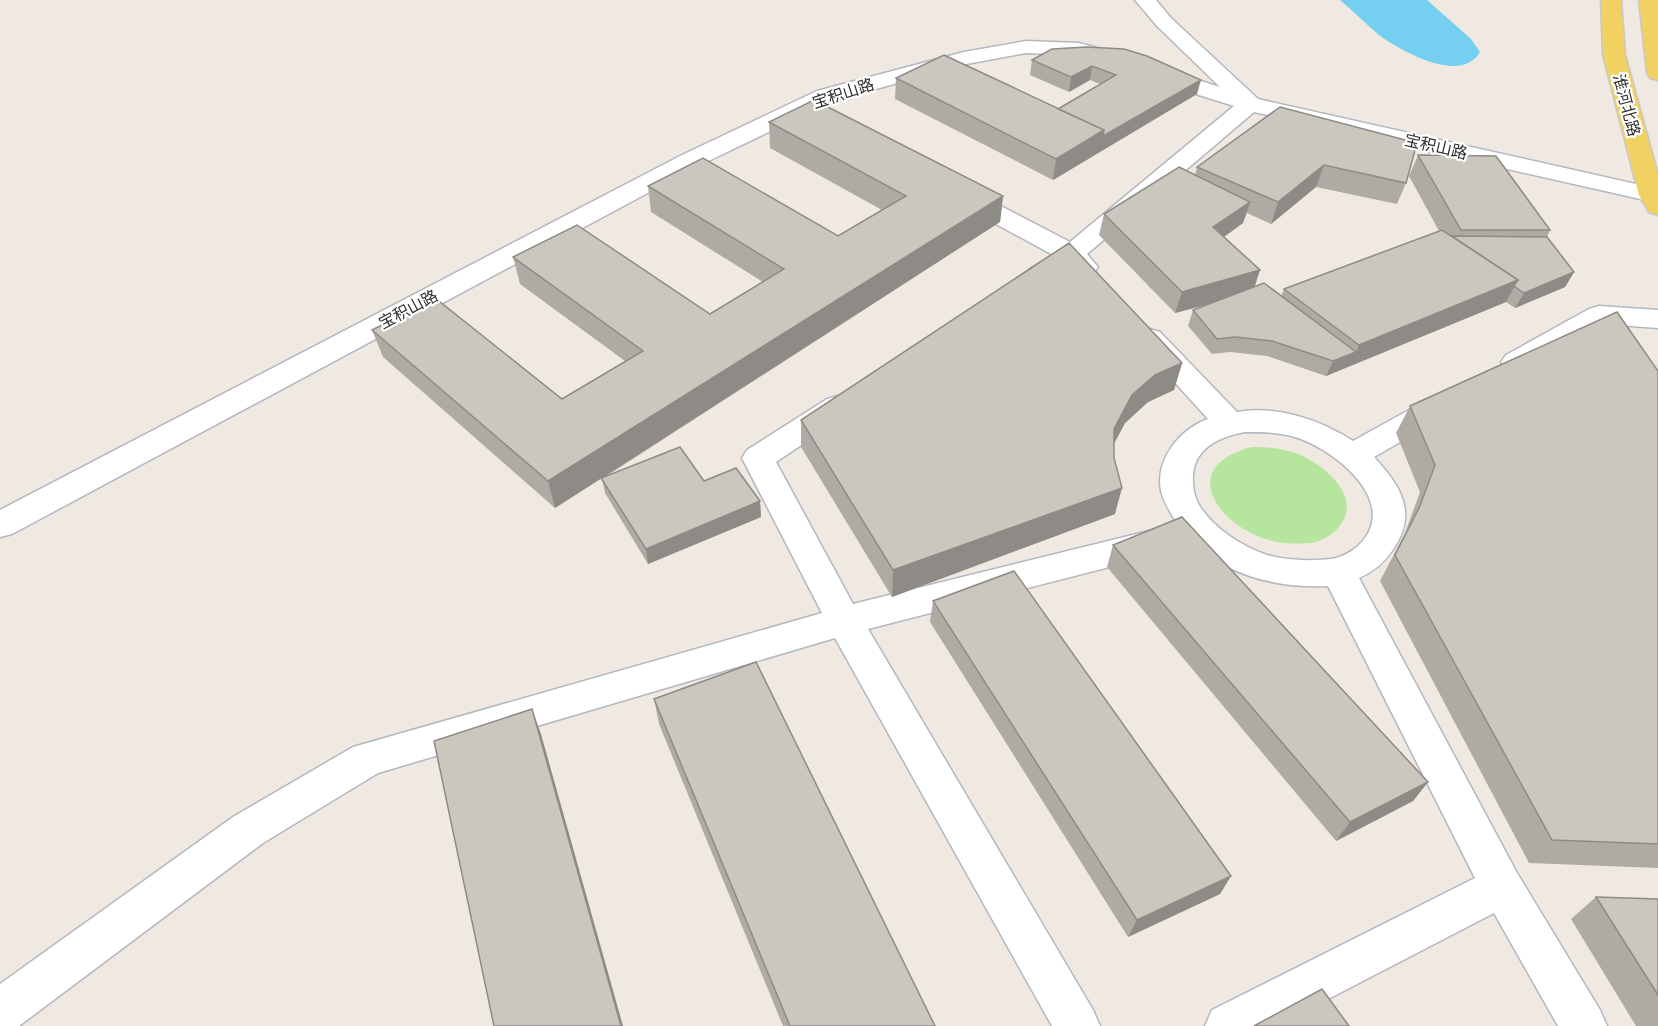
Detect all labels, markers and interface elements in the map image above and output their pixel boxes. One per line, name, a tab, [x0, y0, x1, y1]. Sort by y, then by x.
street label: 淮河北路	[1608, 72, 1643, 139]
street label: 宝积山路	[810, 76, 877, 113]
street label: 宝积山路	[1402, 131, 1469, 164]
street label: 宝积山路	[376, 287, 441, 334]

